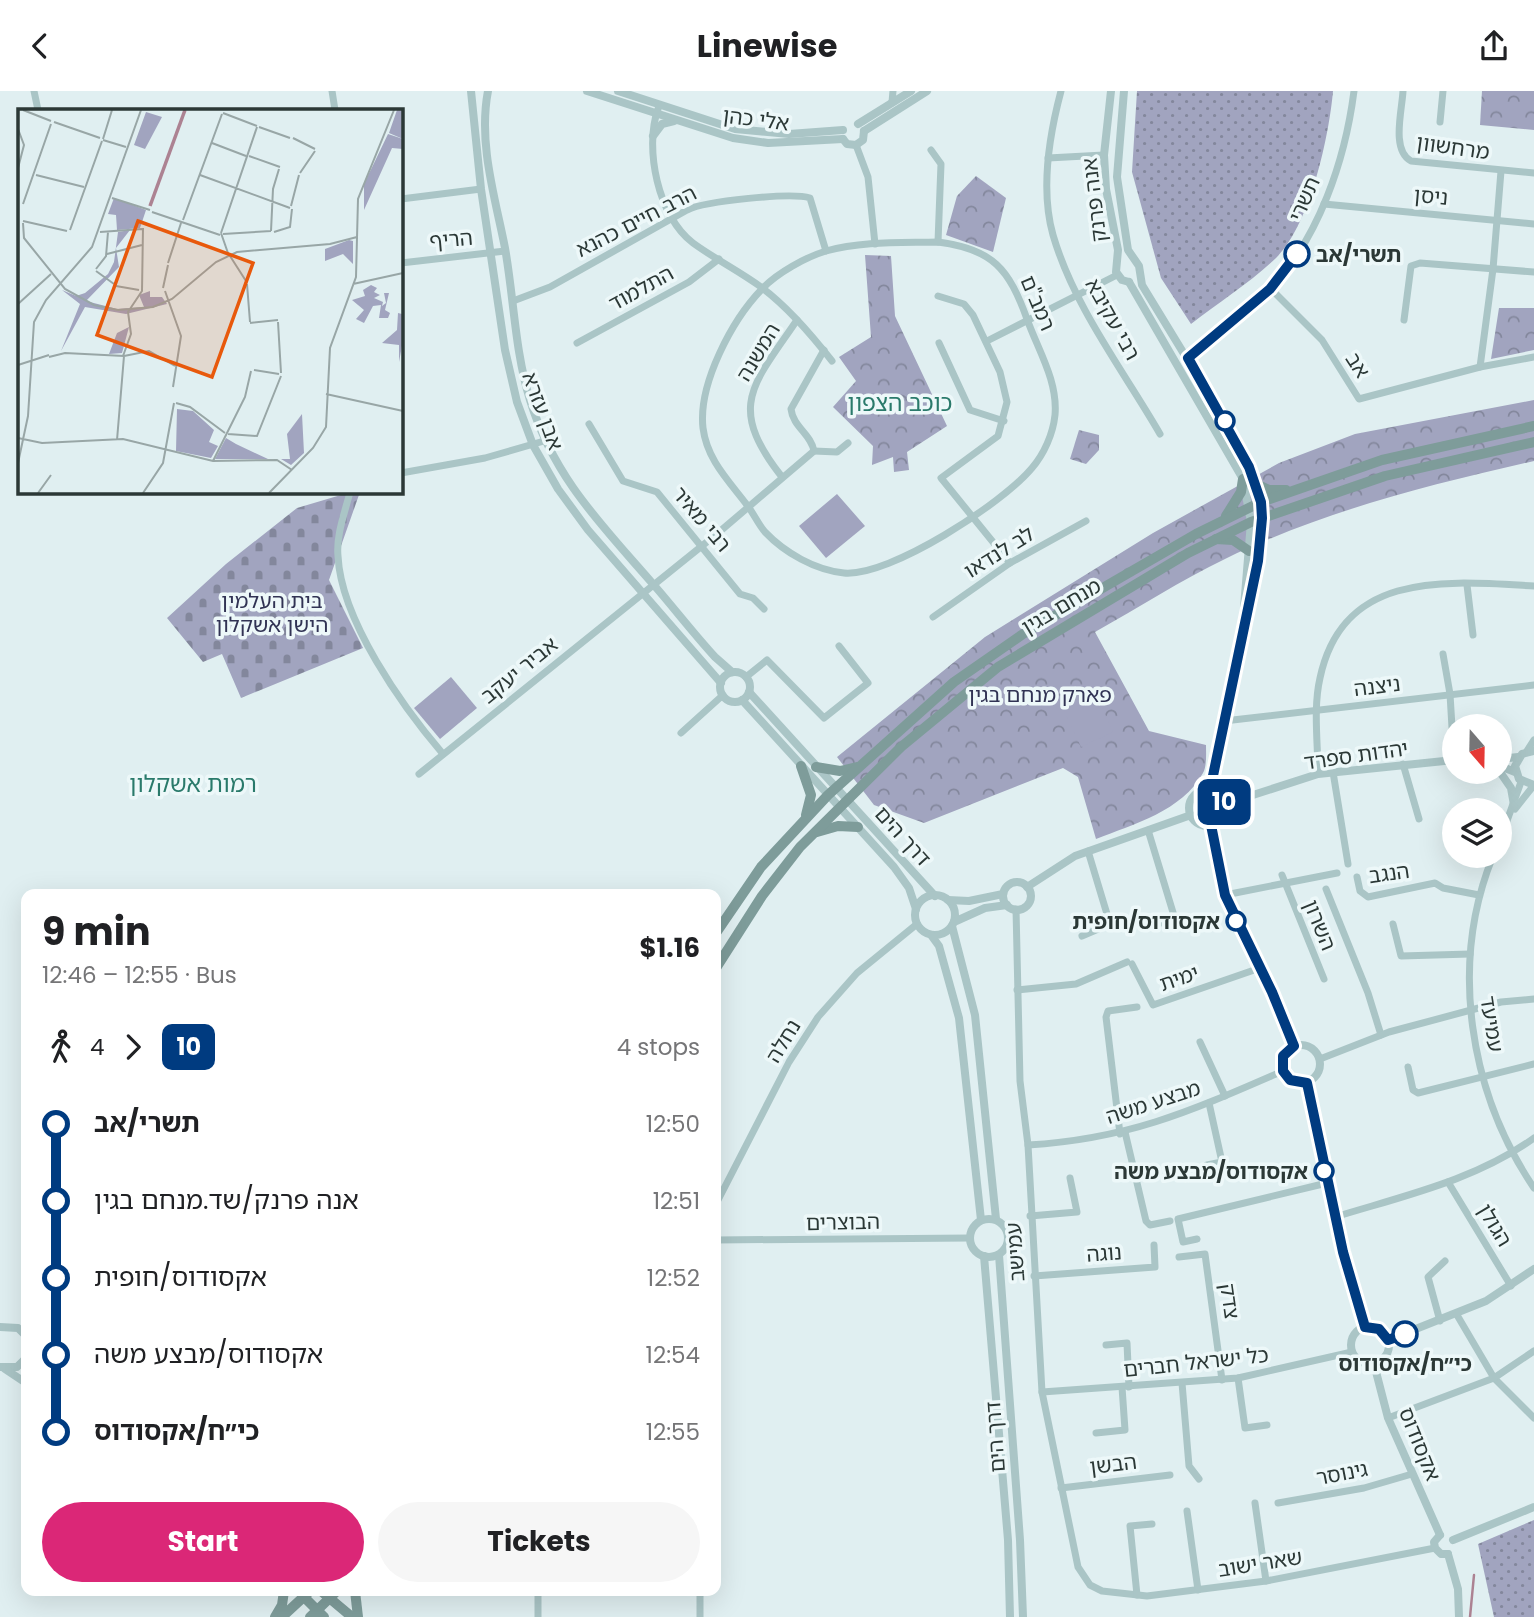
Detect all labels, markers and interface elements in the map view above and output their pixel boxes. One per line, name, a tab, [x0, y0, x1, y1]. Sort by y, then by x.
text: Linewise	[697, 23, 837, 68]
icon: back	[21, 27, 59, 65]
icon: share	[1475, 27, 1513, 65]
street label: אלי כהן	[721, 101, 791, 137]
inset map	[18, 109, 402, 493]
street label: מרחשוון	[1415, 128, 1492, 167]
street label: אנה פרנק	[1074, 156, 1114, 244]
street label: תשרי	[1281, 172, 1327, 226]
street label: הרב חיים כהנא	[571, 178, 701, 264]
street label: ניסן	[1413, 180, 1449, 212]
street label: הריף	[428, 223, 474, 255]
place label: תשרי/אב	[1316, 240, 1402, 269]
marker: תשרי/אב	[1284, 241, 1310, 267]
street label: התלמוד	[603, 258, 679, 318]
street label: רמב"ם	[1013, 271, 1063, 335]
street label: רבי עקיבא	[1079, 273, 1147, 365]
street label: המשנה	[729, 317, 787, 387]
street label: אב	[1339, 346, 1377, 384]
street label: אבן עזרא	[515, 368, 571, 454]
district label: כוכב הצפון	[848, 387, 952, 419]
unlabelled marker	[1215, 411, 1235, 431]
street label: רבי מאיר	[666, 480, 738, 558]
street label: לב לנדאו	[958, 519, 1040, 585]
street label: מנחם בגין	[1016, 571, 1106, 641]
park label: בית העלמין הישן אשקלון	[216, 586, 328, 639]
street label: אביר יעקב	[474, 630, 564, 710]
street label: ניצנה	[1352, 669, 1402, 703]
park label: פארק מנחם בגין	[968, 680, 1112, 709]
north arrow	[1442, 714, 1512, 784]
map controls	[1442, 714, 1512, 868]
street label: יהדות ספרד	[1302, 733, 1410, 777]
district label: רמות אשקלון	[129, 768, 257, 800]
line badge: 10	[1192, 779, 1256, 825]
text: 10	[1212, 785, 1236, 818]
button: layers	[1442, 798, 1512, 868]
street label: דרך הים	[868, 800, 938, 872]
street label: הנגב	[1367, 856, 1411, 890]
street label: השרון	[1297, 895, 1343, 955]
text: 9 min	[42, 905, 151, 958]
place label: אקסודוס/חופית	[1072, 907, 1220, 936]
marker: אקסודוס/חופית	[1226, 911, 1246, 931]
text: $1.16	[639, 930, 700, 966]
street label: ימית	[1155, 958, 1203, 998]
text: 12:46 – 12:55 · Bus	[42, 959, 237, 991]
street label: עמיעד	[1473, 994, 1511, 1054]
street label: נחלה	[759, 1014, 807, 1068]
icon: walk	[42, 1028, 80, 1066]
icon: forward	[114, 1028, 152, 1066]
text: 10	[176, 1030, 201, 1063]
text: 4	[90, 1031, 104, 1063]
text: 4 stops	[617, 1031, 700, 1063]
street label: מבצע משה	[1102, 1073, 1204, 1131]
text: תשרי/אב	[94, 1105, 200, 1141]
text: 12:50	[646, 1108, 700, 1140]
place label: אקסודוס/מבצע משה	[1114, 1157, 1308, 1186]
marker: אקסודוס/מבצע משה	[1314, 1161, 1334, 1181]
text: אנה פרנק/שד.מנחם בגין	[94, 1182, 359, 1218]
text: 12:51	[653, 1185, 700, 1217]
street label: הגולן	[1471, 1198, 1519, 1252]
street label: הבוצרים	[806, 1207, 880, 1237]
street label: עמישב	[998, 1221, 1032, 1283]
street label: נוגה	[1085, 1237, 1123, 1269]
text: אקסודוס/חופית	[94, 1259, 267, 1295]
text: 12:52	[647, 1262, 700, 1294]
street label: צדק	[1213, 1281, 1247, 1321]
marker: כי״ח/אקסודוס	[1392, 1321, 1418, 1347]
text: אקסודוס/מבצע משה	[94, 1336, 323, 1372]
text: 12:54	[646, 1339, 700, 1371]
street label: כל ישראל חברים	[1122, 1340, 1270, 1384]
place label: כי״ח/אקסודוס	[1338, 1349, 1472, 1378]
street label: דרך הים	[978, 1400, 1012, 1474]
street label: אקסודוס	[1392, 1403, 1448, 1485]
text: כי״ח/אקסודוס	[94, 1413, 259, 1449]
text: 12:55	[646, 1416, 700, 1448]
street label: הבשן	[1088, 1447, 1138, 1481]
street label: גינוסר	[1314, 1454, 1370, 1492]
button: Start	[42, 1502, 364, 1582]
button: Tickets	[378, 1502, 700, 1582]
street label: שאר ישוב	[1216, 1542, 1304, 1584]

